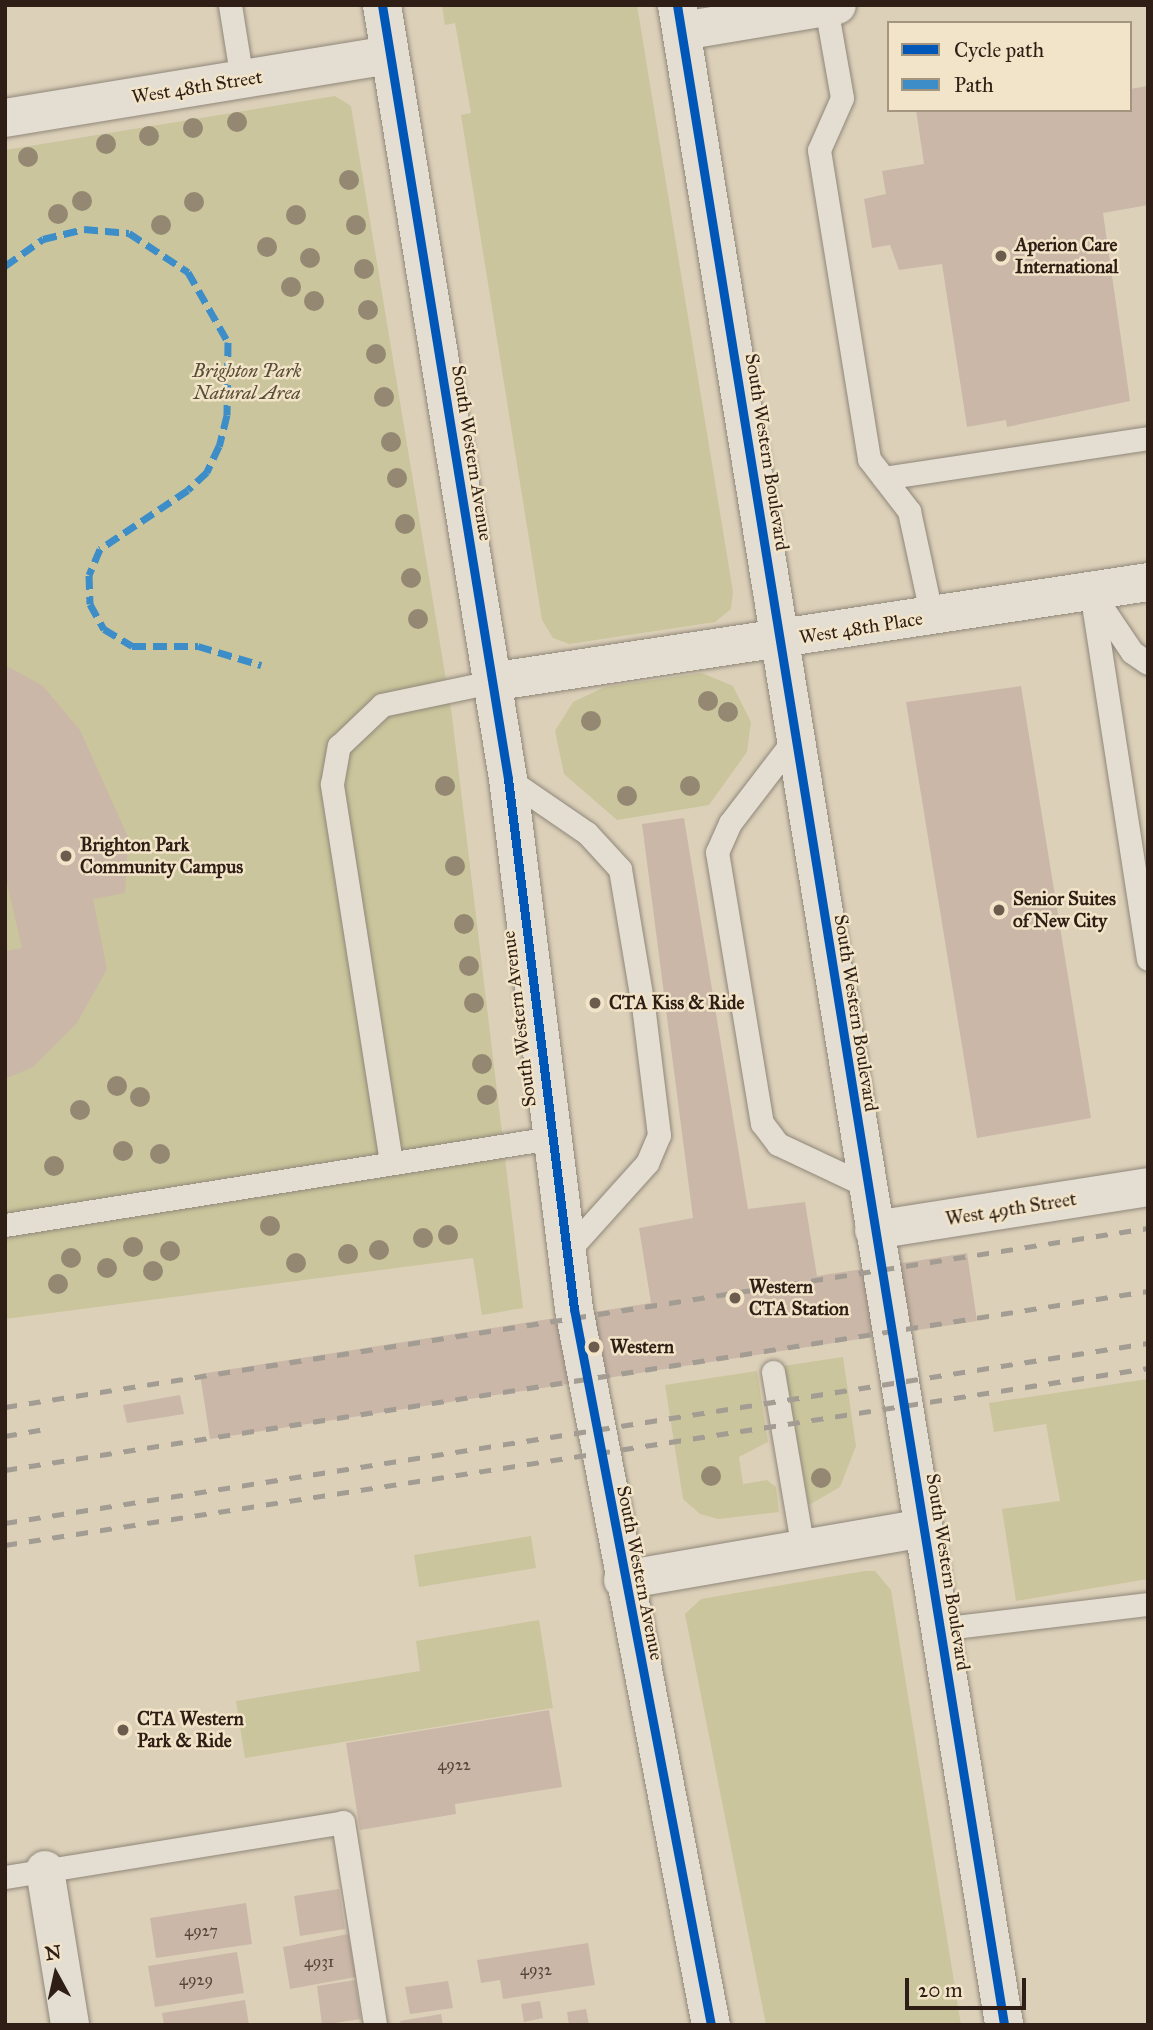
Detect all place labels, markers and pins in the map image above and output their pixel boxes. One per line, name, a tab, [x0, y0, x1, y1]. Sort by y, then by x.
place label: Aperion Care International	[1015, 234, 1118, 278]
marker: Aperion Care International	[993, 248, 1009, 264]
place label: Brighton Park Community Campus	[80, 834, 243, 878]
marker: Brighton Park Community Campus	[58, 848, 74, 864]
place label: Senior Suites of New City	[1013, 888, 1116, 932]
marker: Senior Suites of New City	[991, 902, 1007, 918]
place label: CTA Kiss & Ride	[609, 992, 744, 1014]
marker: CTA Kiss & Ride	[587, 995, 603, 1011]
place label: Western CTA Station	[749, 1276, 849, 1320]
marker: Western CTA Station	[727, 1290, 743, 1306]
place label: Western	[610, 1336, 674, 1358]
marker: Western	[584, 1337, 604, 1357]
place label: CTA Western Park & Ride	[137, 1708, 244, 1752]
marker: CTA Western Park & Ride	[115, 1722, 131, 1738]

